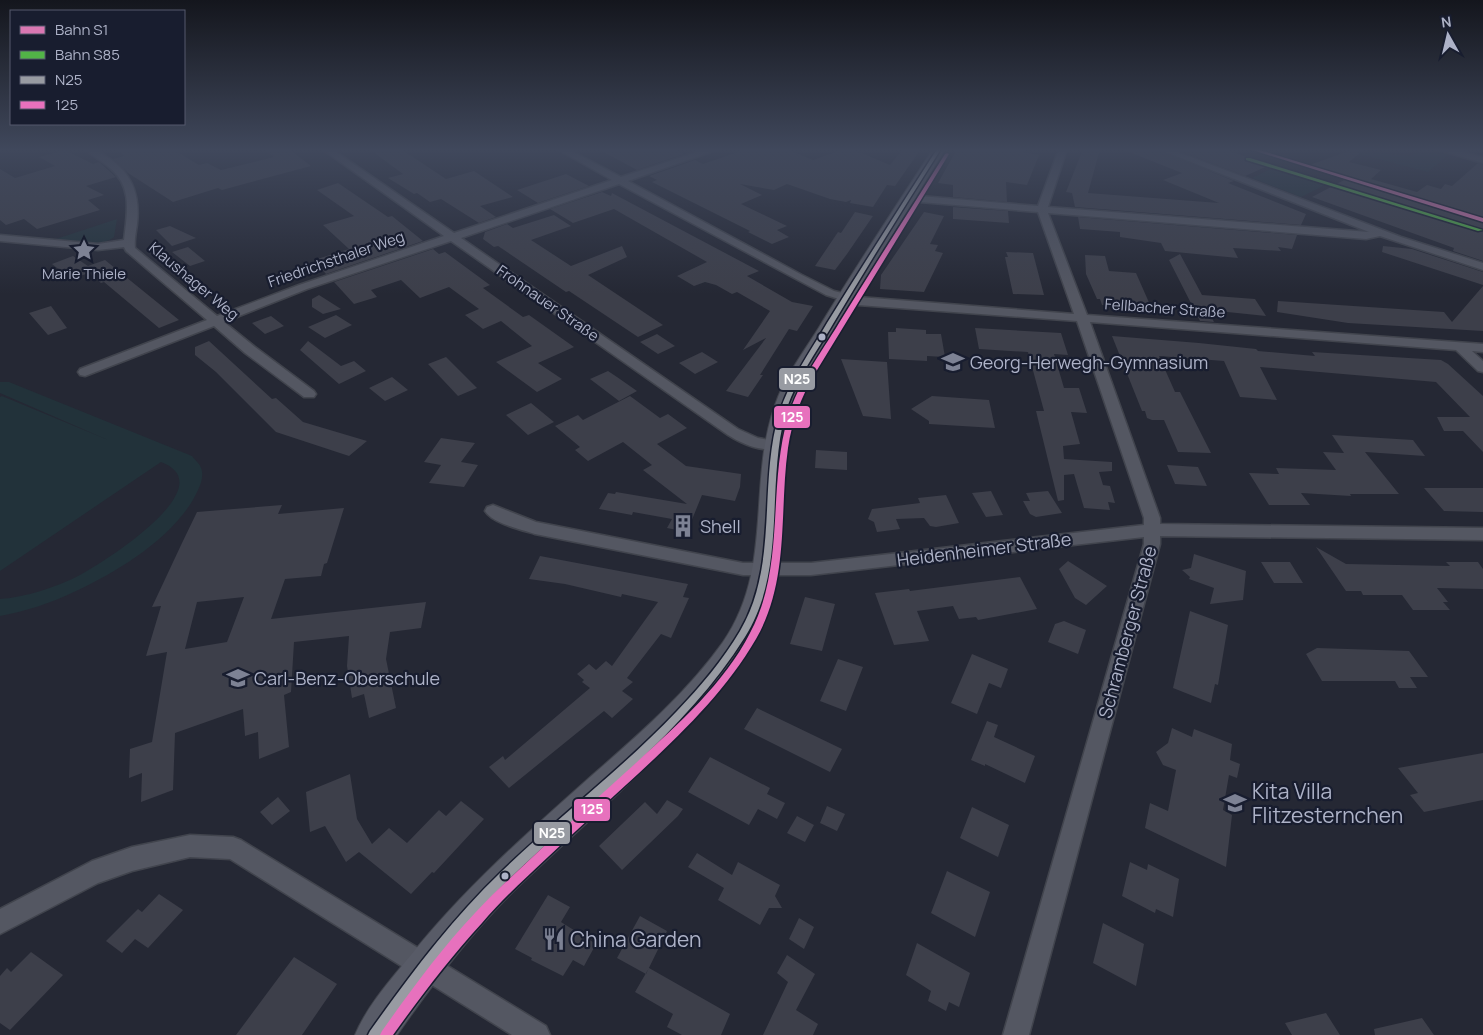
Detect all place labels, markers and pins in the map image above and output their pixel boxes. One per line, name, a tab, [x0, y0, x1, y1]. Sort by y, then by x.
place icon: Marie Thiele	[71, 237, 97, 263]
place label: Marie Thiele	[42, 263, 126, 284]
unlabelled marker	[817, 332, 827, 342]
school or university icon: Georg-Herwegh-Gymnasium	[940, 349, 966, 375]
place label: Georg-Herwegh-Gymnasium	[970, 350, 1208, 374]
building icon: Shell	[670, 513, 696, 539]
place label: Shell	[700, 514, 741, 538]
school or university icon: Carl-Benz-Oberschule	[225, 665, 251, 691]
place label: Carl-Benz-Oberschule	[254, 666, 440, 690]
place label: Kita Villa Flitzesternchen	[1252, 777, 1403, 829]
school or university icon: Kita Villa Flitzesternchen	[1222, 790, 1248, 816]
unlabelled marker	[500, 871, 510, 881]
place label: China Garden	[570, 925, 701, 953]
restaurant icon: China Garden	[541, 926, 567, 952]

